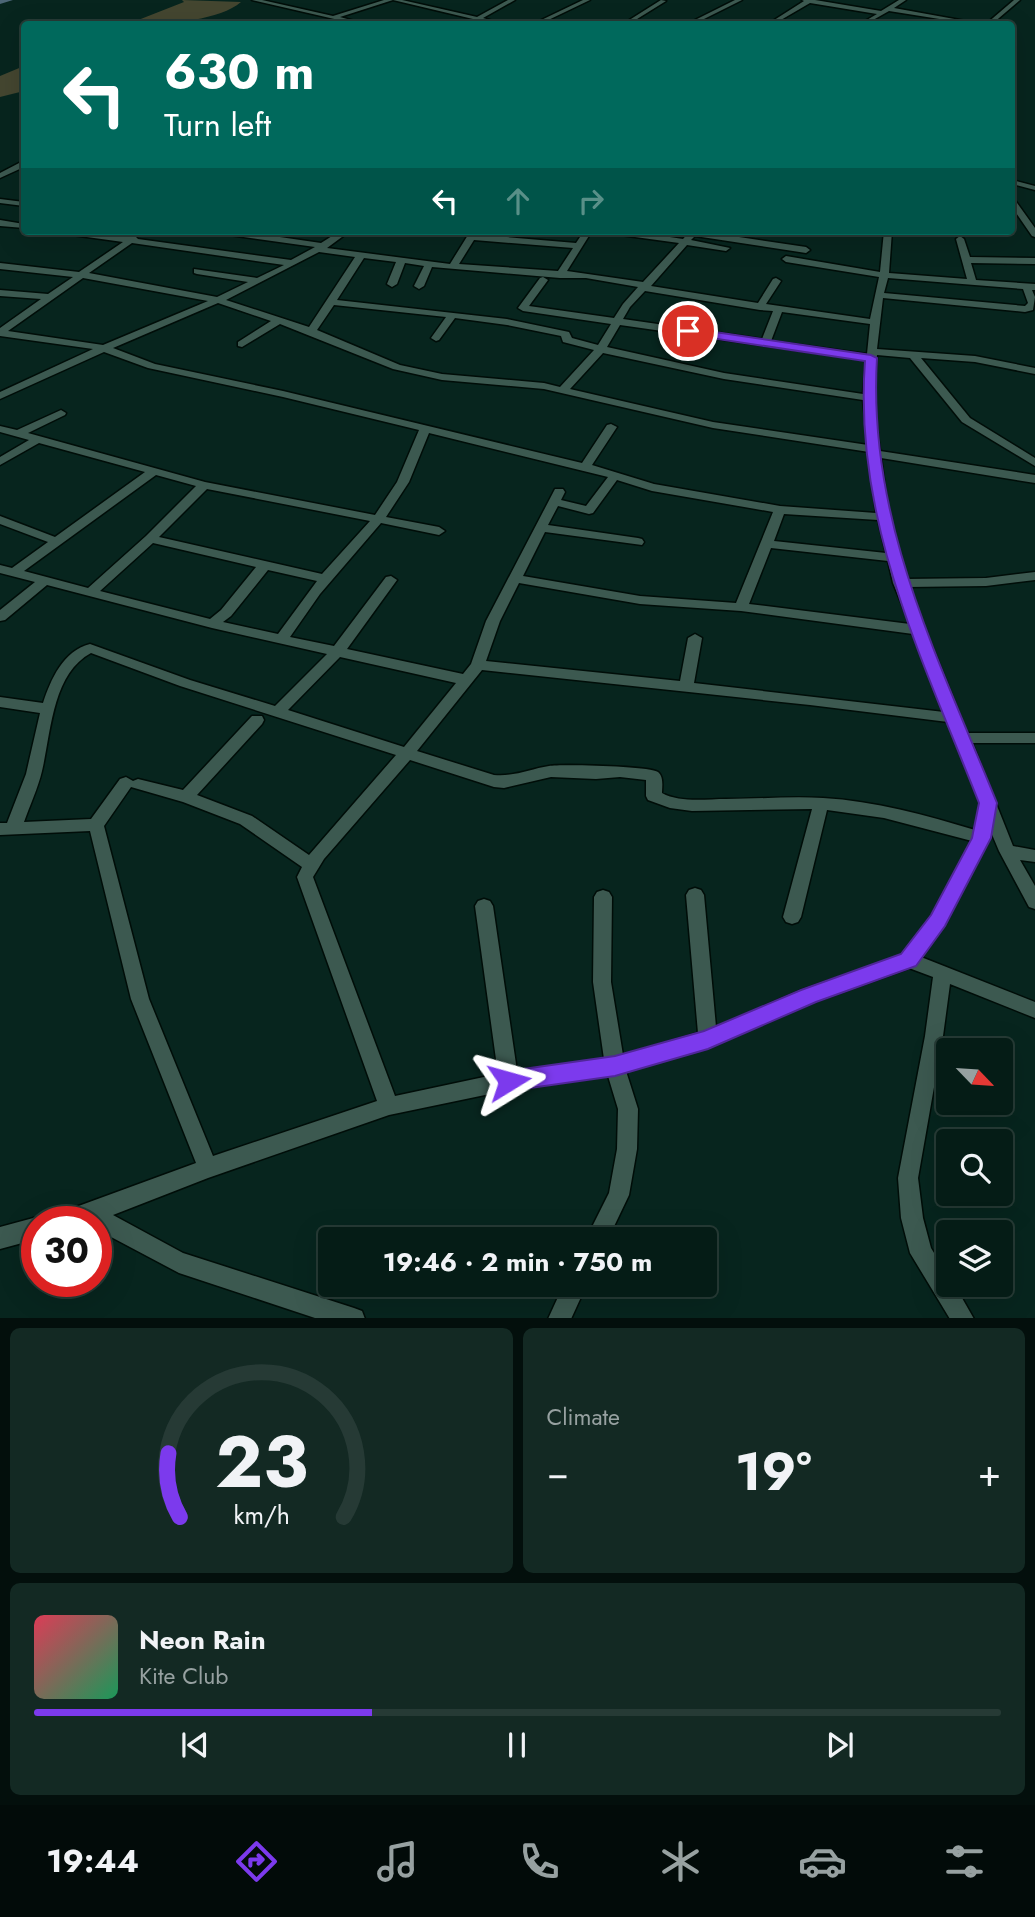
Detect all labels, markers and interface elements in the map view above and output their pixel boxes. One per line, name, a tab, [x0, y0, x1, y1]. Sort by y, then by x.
text: 630 m	[164, 37, 315, 107]
icon: left	[49, 49, 140, 140]
text: Turn left	[164, 102, 271, 148]
icon: left	[426, 182, 464, 220]
icon: ahead	[499, 182, 537, 220]
icon: right	[572, 182, 610, 220]
pin	[658, 301, 718, 361]
icon: arrive	[669, 312, 707, 350]
north arrow	[936, 1038, 1013, 1115]
map controls	[936, 1038, 1013, 1297]
position arrow	[472, 1044, 546, 1118]
button: search	[936, 1129, 1013, 1206]
speed limit sign: 30	[21, 1206, 112, 1297]
button: layers	[936, 1220, 1013, 1297]
text: 19:46 · 2 min · 750 m	[383, 1243, 652, 1281]
text: Climate	[547, 1400, 620, 1434]
text: 23	[215, 1409, 308, 1514]
text: 19°	[735, 1434, 812, 1510]
text: −	[547, 1445, 569, 1500]
text: +	[978, 1445, 1001, 1500]
text: km/h	[233, 1496, 290, 1532]
text: Neon Rain	[139, 1621, 266, 1659]
text: Kite Club	[139, 1659, 228, 1693]
icon: previous	[176, 1726, 214, 1764]
icon: pause	[498, 1726, 536, 1764]
icon: next	[821, 1726, 859, 1764]
icon: directions	[232, 1837, 281, 1886]
icon: music	[373, 1837, 422, 1886]
icon: phone	[515, 1837, 564, 1886]
icon: climate	[656, 1837, 705, 1886]
icon: car	[798, 1837, 847, 1886]
icon: filters	[940, 1837, 989, 1886]
text: 19:44	[46, 1838, 139, 1884]

